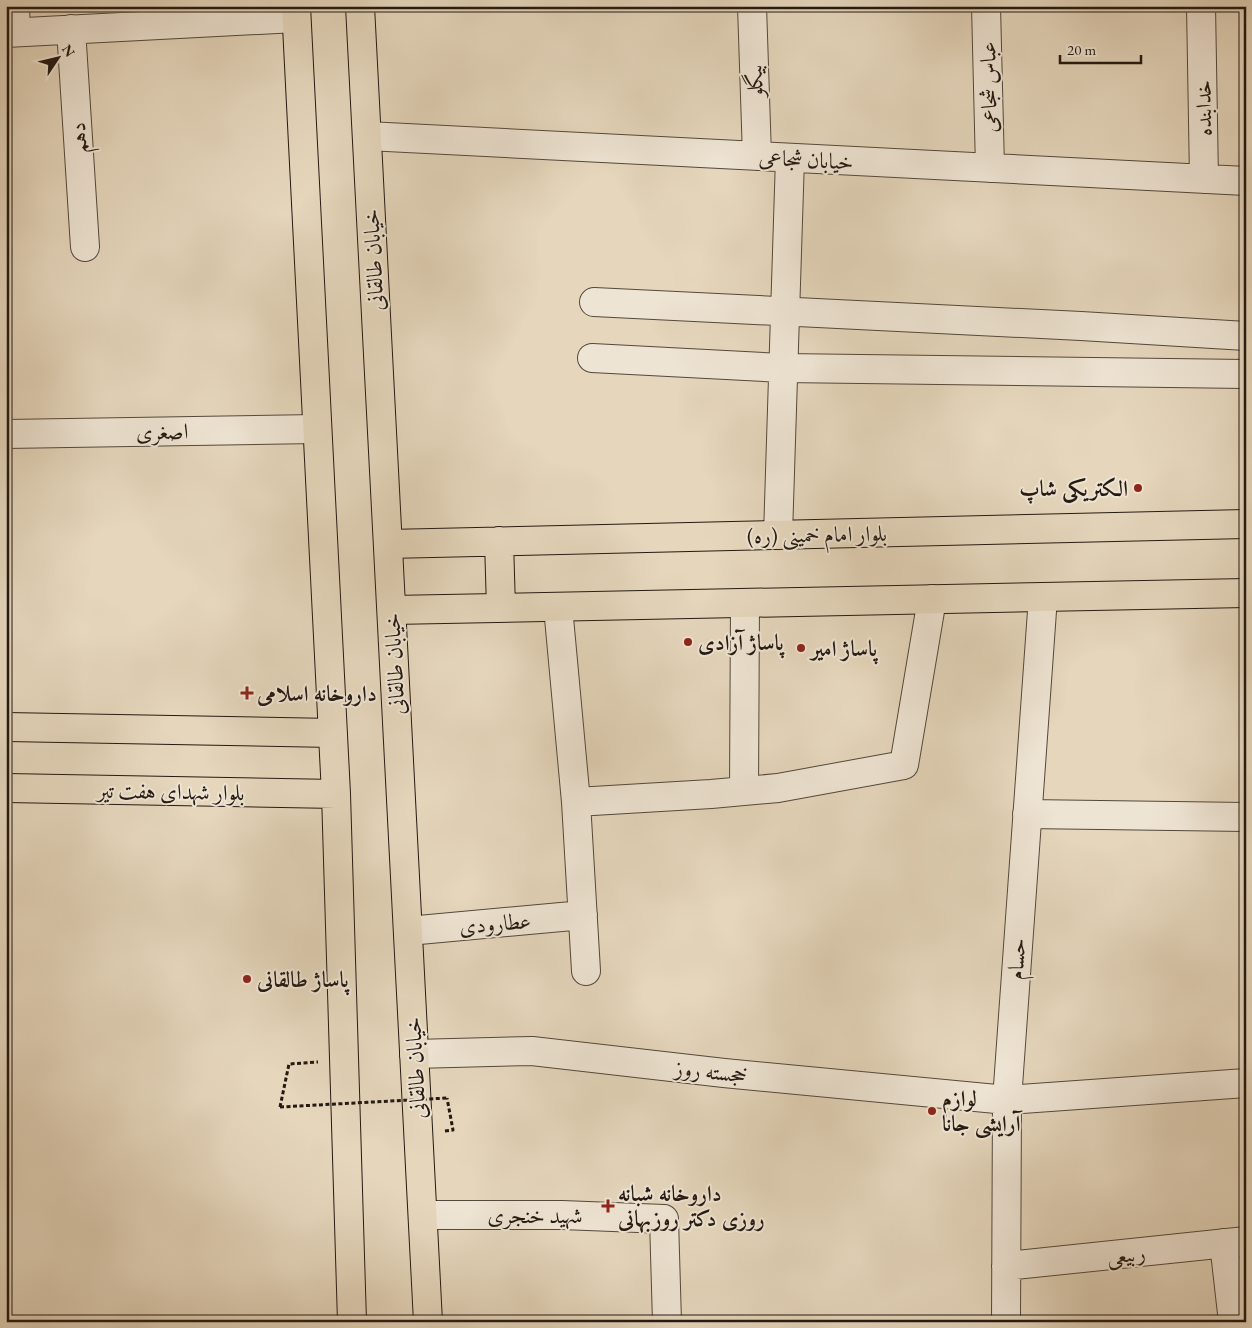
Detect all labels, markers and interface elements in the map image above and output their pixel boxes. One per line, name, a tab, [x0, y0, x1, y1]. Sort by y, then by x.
north arrow	[32, 32, 82, 82]
scale bar	[1060, 32, 1141, 64]
text: 20 m	[1067, 40, 1096, 59]
text: N	[58, 41, 80, 61]
street label: عباس شجاعی	[973, 41, 1004, 133]
street label: بیگلو	[739, 64, 770, 100]
street label: خدابنده	[1189, 80, 1218, 136]
street label: دهم	[63, 121, 100, 155]
street label: خیابان شجاعی	[758, 143, 854, 176]
street label: خیابان طالقانی	[356, 208, 391, 312]
street label: اصغری	[135, 417, 189, 446]
place label: الکتریکی شاپ	[1019, 474, 1128, 504]
marker: الکتریکی شاپ	[1132, 482, 1144, 494]
street label: بلوار امام خمینی (ره)	[747, 519, 887, 555]
street label: خیابان طالقانی	[377, 612, 412, 716]
place label: پاساژ آزادی	[698, 628, 786, 659]
place label: پاساژ امیر	[808, 634, 879, 665]
marker: پاساژ آزادی	[682, 636, 694, 648]
marker: پاساژ امیر	[795, 642, 807, 654]
place label: داروخانه اسلامی	[256, 679, 377, 708]
marker: داروخانه اسلامی	[241, 687, 253, 699]
street label: بلوار شهدای هفت تیر	[95, 776, 245, 807]
street label: عطارودی	[458, 906, 532, 941]
street label: حسام	[1001, 937, 1037, 981]
place label: پاساژ طالقانی	[256, 965, 350, 996]
marker: پاساژ طالقانی	[241, 973, 253, 985]
street label: خیابان طالقانی	[398, 1016, 433, 1120]
street label: خجسته روز	[671, 1053, 749, 1090]
place label: لوازم آرایشی جانا	[942, 1084, 1023, 1139]
marker: لوازم آرایشی جانا	[926, 1105, 938, 1117]
place label: داروخانه شبانه روزی دکتر روزبهانی	[617, 1179, 765, 1234]
marker: داروخانه شبانه روزی دکتر روزبهانی	[602, 1200, 614, 1212]
street label: شهید خنجری	[487, 1201, 583, 1230]
street label: ربیعی	[1105, 1238, 1147, 1272]

